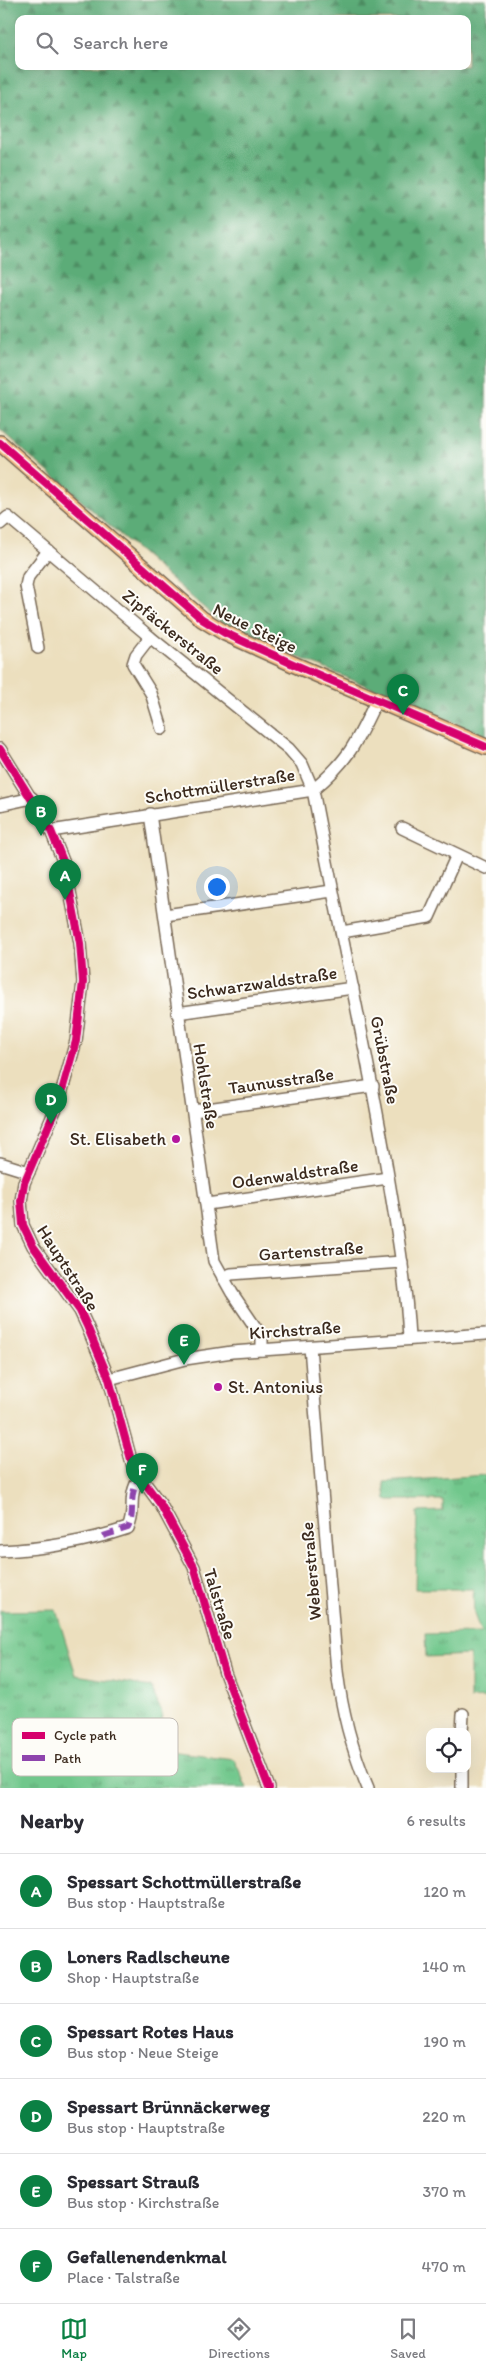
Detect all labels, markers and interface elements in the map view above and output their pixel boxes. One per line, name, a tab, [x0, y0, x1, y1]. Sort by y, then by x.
search box	[15, 15, 471, 70]
icon: search	[33, 29, 61, 57]
text: Search here	[73, 31, 168, 54]
street label: Zipfäckerstraße	[118, 584, 228, 680]
street label: Neue Steige	[209, 598, 301, 658]
pin: C	[387, 674, 419, 715]
street label: Schottmüllerstraße	[143, 763, 297, 809]
pin: B	[25, 795, 57, 836]
pin: A	[49, 859, 81, 900]
your location	[204, 874, 230, 900]
street label: Schwarzwaldstraße	[186, 962, 338, 1004]
street label: Grübstraße	[366, 1014, 404, 1106]
street label: Hohlstraße	[188, 1041, 224, 1131]
street label: Taunusstraße	[227, 1063, 335, 1099]
pin: D	[35, 1083, 67, 1124]
place label: St. Elisabeth	[70, 1128, 166, 1150]
marker: St. Elisabeth	[170, 1133, 182, 1145]
street label: Odenwaldstraße	[230, 1154, 360, 1194]
street label: Hauptstraße	[32, 1221, 104, 1315]
street label: Gartenstraße	[258, 1236, 364, 1266]
street label: Kirchstraße	[248, 1316, 342, 1344]
pin: E	[168, 1324, 200, 1365]
place label: St. Antonius	[228, 1376, 323, 1398]
marker: St. Antonius	[212, 1381, 224, 1393]
pin: F	[126, 1453, 158, 1494]
street label: Weberstraße	[296, 1521, 326, 1621]
street label: Talstraße	[199, 1566, 241, 1642]
legend	[12, 1718, 178, 1776]
text: Cycle path	[54, 1727, 117, 1744]
map controls	[426, 1728, 471, 1773]
button: locate	[426, 1728, 471, 1773]
text: Path	[54, 1750, 81, 1767]
text: Nearby	[20, 1808, 84, 1833]
text: 6 results	[406, 1811, 466, 1830]
text: Spessart Schottmüllerstraße	[67, 1870, 301, 1893]
text: A	[31, 1882, 41, 1901]
text: 120 m	[423, 1882, 466, 1901]
text: Bus stop · Hauptstraße	[67, 1893, 225, 1912]
text: Loners Radlscheune	[67, 1945, 230, 1968]
text: B	[31, 1957, 41, 1976]
text: 140 m	[422, 1957, 466, 1976]
text: Shop · Hauptstraße	[67, 1968, 199, 1987]
text: Spessart Rotes Haus	[67, 2020, 234, 2043]
text: C	[31, 2032, 41, 2051]
text: 190 m	[423, 2032, 466, 2051]
text: Bus stop · Neue Steige	[67, 2043, 219, 2062]
text: Spessart Brünnäckerweg	[67, 2095, 270, 2118]
text: D	[31, 2107, 41, 2126]
text: 220 m	[422, 2107, 466, 2126]
text: Bus stop · Hauptstraße	[67, 2118, 225, 2137]
text: Spessart Strauß	[67, 2170, 199, 2193]
text: E	[32, 2182, 40, 2201]
text: 370 m	[422, 2182, 466, 2201]
text: Bus stop · Kirchstraße	[67, 2193, 219, 2212]
text: Gefallenendenkmal	[67, 2245, 227, 2268]
text: F	[32, 2257, 40, 2276]
text: 470 m	[422, 2257, 466, 2276]
text: Place · Talstraße	[67, 2268, 180, 2287]
tab: Map	[60, 2315, 88, 2362]
tab: Directions	[208, 2315, 270, 2362]
tab: Saved	[390, 2315, 426, 2362]

